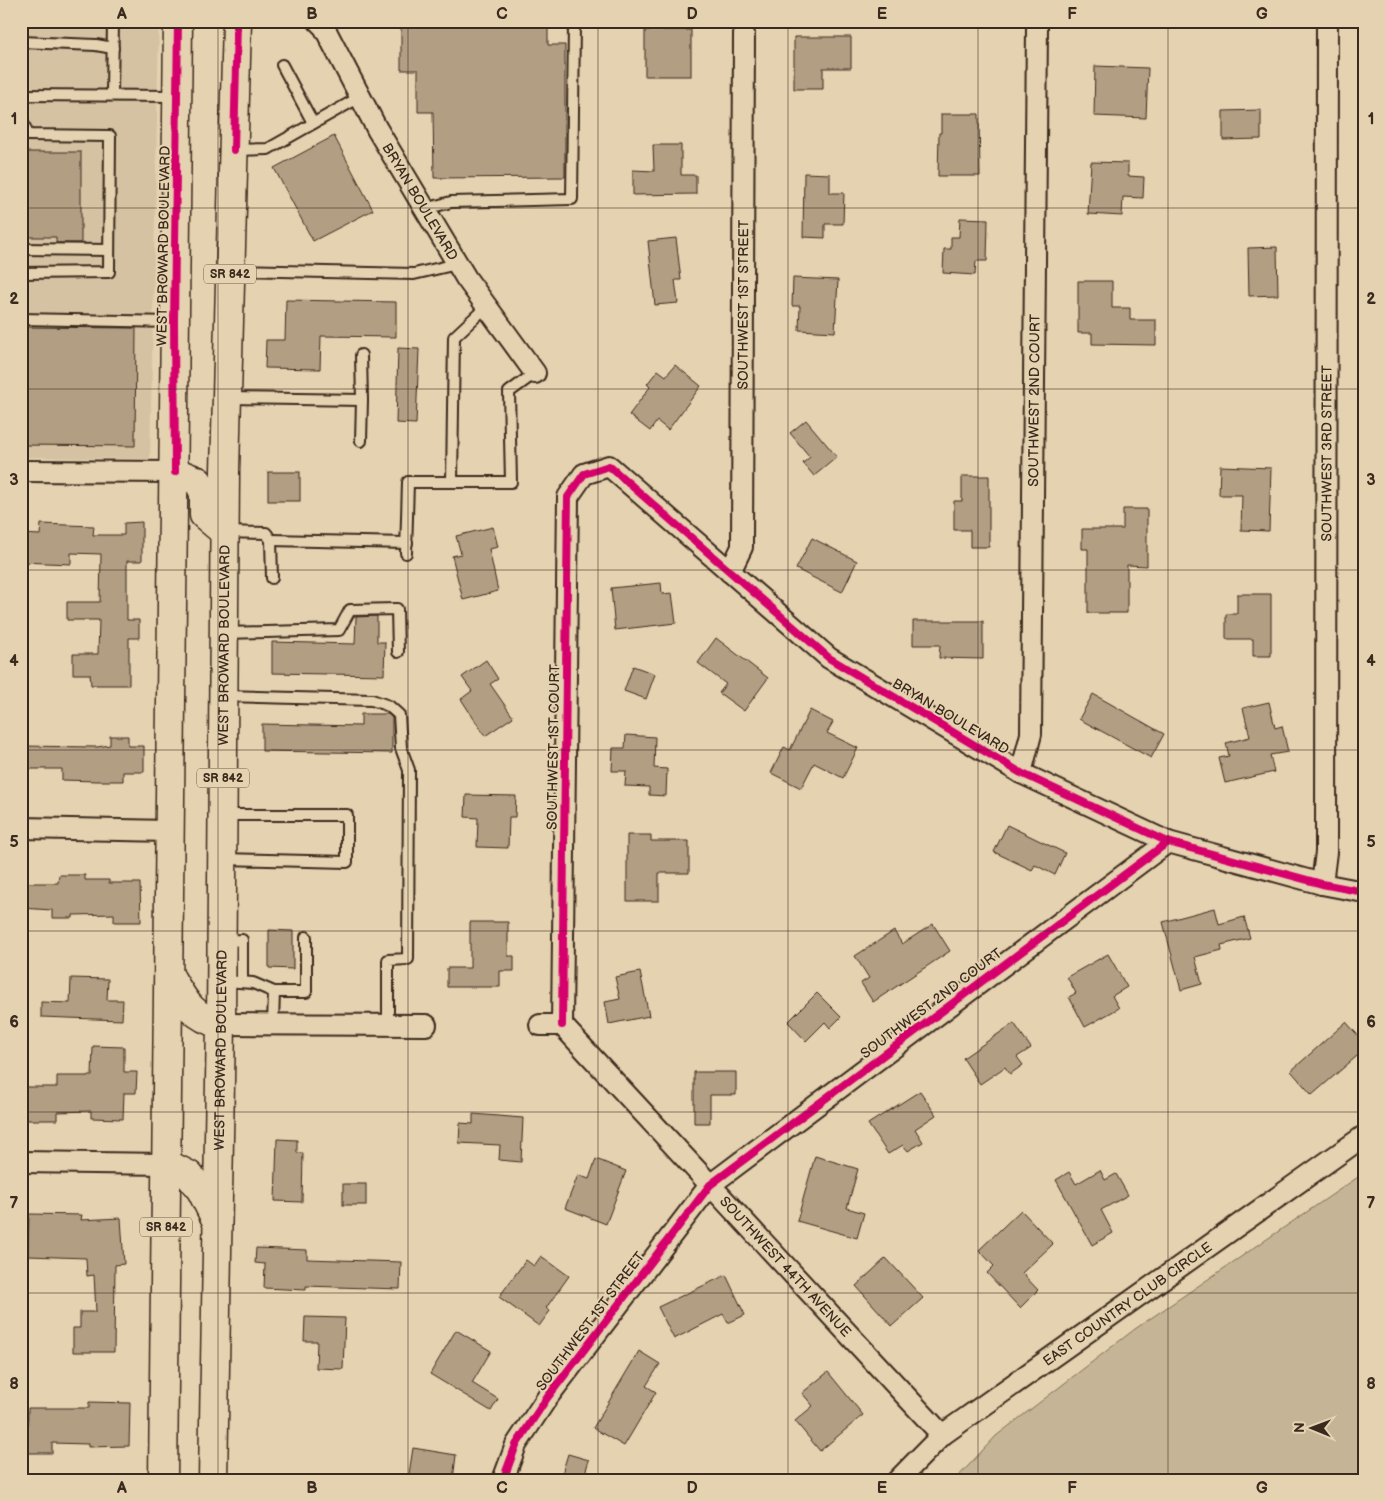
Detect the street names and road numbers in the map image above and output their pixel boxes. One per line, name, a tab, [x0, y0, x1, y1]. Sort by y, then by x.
street label: BRYAN BOULEVARD	[378, 140, 461, 264]
street label: WEST BROWARD BOULEVARD	[153, 146, 174, 346]
street label: SOUTHWEST 1ST STREET	[735, 219, 752, 390]
road number: SR 842	[204, 264, 256, 284]
street label: SOUTHWEST 2ND COURT	[1025, 313, 1044, 487]
street label: SOUTHWEST 3RD STREET	[1318, 364, 1336, 541]
street label: WEST BROWARD BOULEVARD	[215, 545, 233, 745]
street label: SOUTHWEST 1ST COURT	[544, 663, 563, 830]
street label: BRYAN BOULEVARD	[889, 675, 1012, 758]
road number: SR 842	[197, 768, 249, 788]
street label: SOUTHWEST 2ND COURT	[857, 944, 1006, 1062]
street label: WEST BROWARD BOULEVARD	[211, 950, 231, 1151]
street label: SOUTHWEST 44TH AVENUE	[716, 1193, 855, 1340]
road number: SR 842	[140, 1218, 192, 1236]
street label: EAST COUNTRY CLUB CIRCLE	[1040, 1238, 1215, 1370]
street label: SOUTHWEST 1ST STREET	[533, 1248, 649, 1394]

